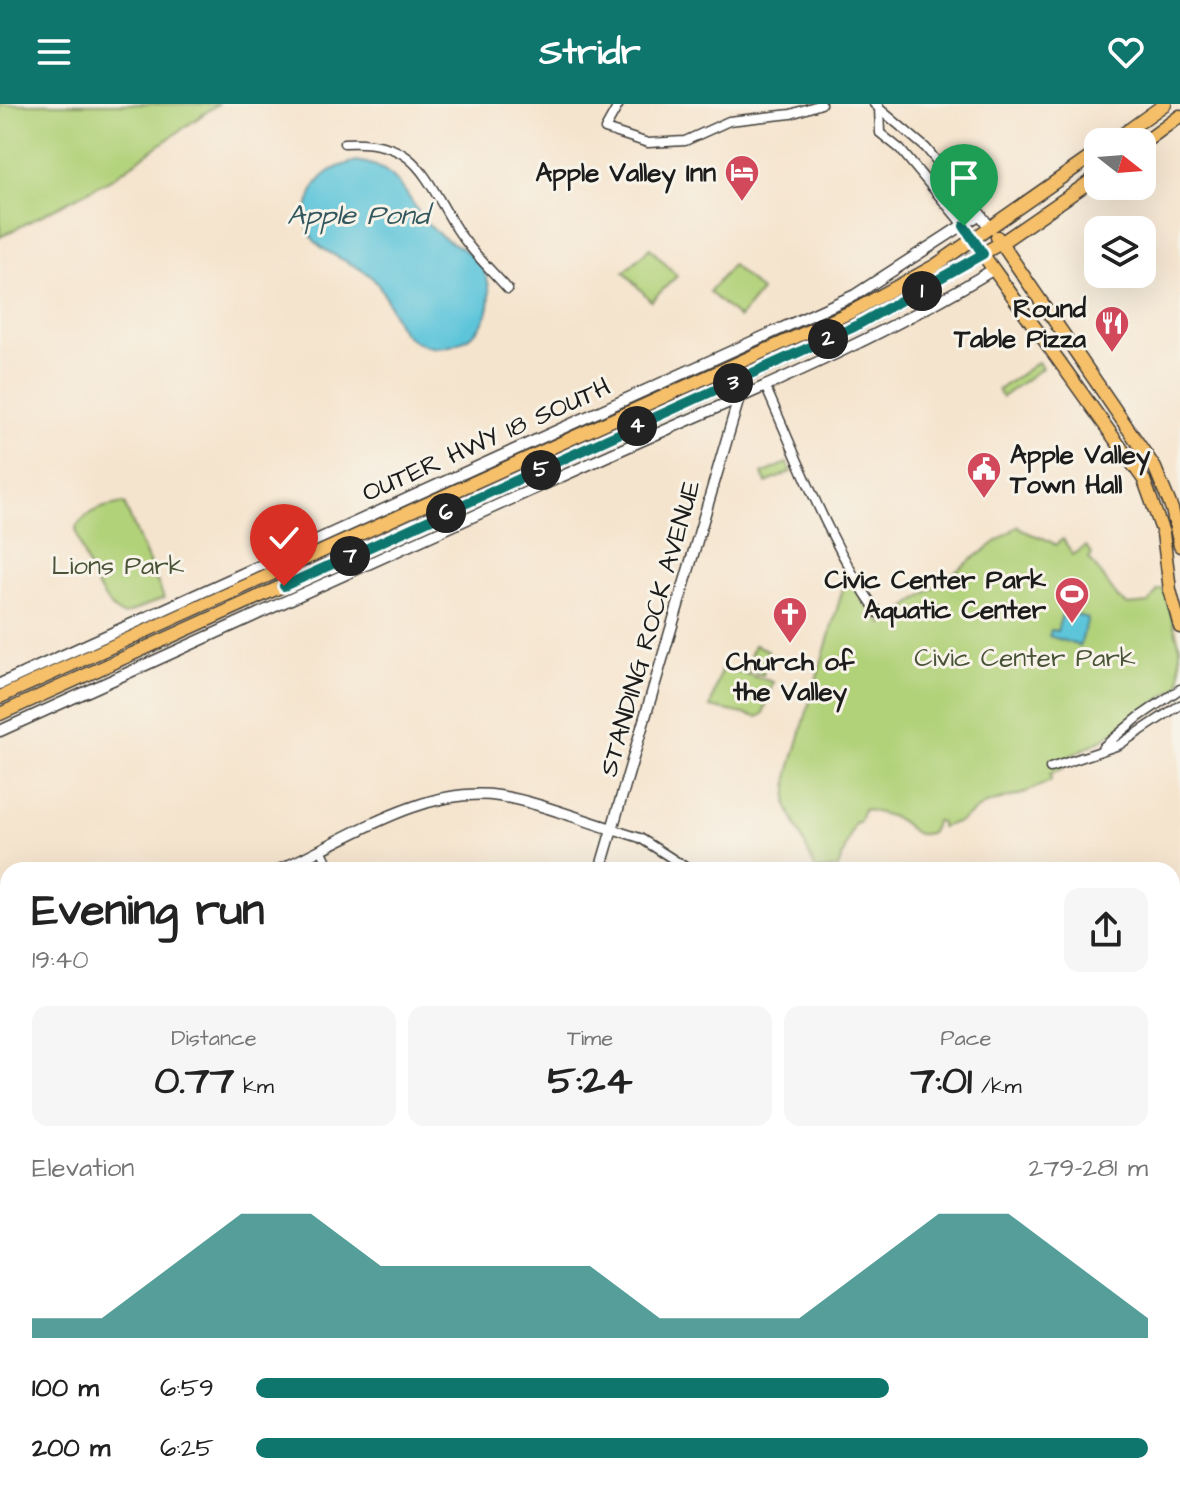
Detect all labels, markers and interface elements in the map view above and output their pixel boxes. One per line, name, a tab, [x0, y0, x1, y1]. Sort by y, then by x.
text: Stridr	[539, 27, 641, 78]
icon: menu	[32, 30, 76, 74]
icon: heart	[1104, 30, 1148, 74]
north arrow	[1084, 128, 1156, 200]
map controls	[1084, 128, 1156, 288]
pin	[930, 144, 998, 226]
hotel icon: Apple Valley Inn	[723, 153, 761, 203]
place label: Apple Valley Inn	[535, 155, 716, 194]
icon: arrive	[942, 156, 986, 200]
water label: Apple Pond	[287, 196, 435, 235]
button: layers	[1084, 216, 1156, 288]
pin: 1	[902, 271, 942, 311]
text: 1	[921, 275, 923, 306]
place label: Round Table Pizza	[953, 291, 1087, 357]
restaurant icon: Round Table Pizza	[1093, 304, 1131, 354]
pin: 2	[808, 319, 848, 359]
text: 2	[822, 323, 834, 354]
pin: 3	[713, 363, 753, 403]
text: 3	[727, 367, 739, 398]
street label: OUTER HWY 18 SOUTH	[357, 369, 616, 511]
pin: 4	[617, 406, 657, 446]
text: 4	[630, 410, 644, 441]
place label: Apple Valley Town Hall	[1009, 437, 1151, 503]
pin: 5	[521, 450, 561, 490]
public building icon: Apple Valley Town Hall	[965, 450, 1003, 500]
text: 5	[533, 454, 549, 485]
street label: STANDING ROCK AVENUE	[590, 476, 710, 781]
pin: 6	[426, 493, 466, 533]
text: 6	[439, 497, 453, 528]
pin	[250, 504, 318, 586]
icon: check	[262, 516, 306, 560]
pin: 7	[330, 536, 370, 576]
text: 7	[343, 540, 357, 571]
park label: Lions Park	[51, 548, 185, 584]
place label: Civic Center Park Aquatic Center	[824, 562, 1047, 628]
sports icon: Civic Center Park Aquatic Center	[1053, 575, 1091, 625]
church icon: Church of the Valley	[771, 595, 809, 645]
park label: Civic Center Park	[914, 640, 1136, 676]
place label: Church of the Valley	[726, 644, 855, 713]
text: Evening run	[32, 881, 264, 942]
button: share	[1064, 888, 1148, 972]
text: 19:40	[32, 942, 89, 978]
text: Distance	[171, 1023, 257, 1054]
text: Time	[567, 1023, 613, 1054]
text: Pace	[940, 1023, 992, 1054]
text: 0.77	[154, 1054, 234, 1109]
text: 5:24	[547, 1054, 633, 1109]
text: 7:01	[910, 1054, 972, 1109]
text: km	[234, 1071, 274, 1102]
text: /km	[972, 1071, 1022, 1102]
text: Elevation	[32, 1150, 134, 1186]
text: 279–281 m	[1029, 1150, 1148, 1186]
text: 100 m	[32, 1370, 99, 1406]
text: 6:59	[160, 1370, 214, 1406]
text: 200 m	[32, 1430, 110, 1466]
text: 6:25	[160, 1430, 214, 1466]

